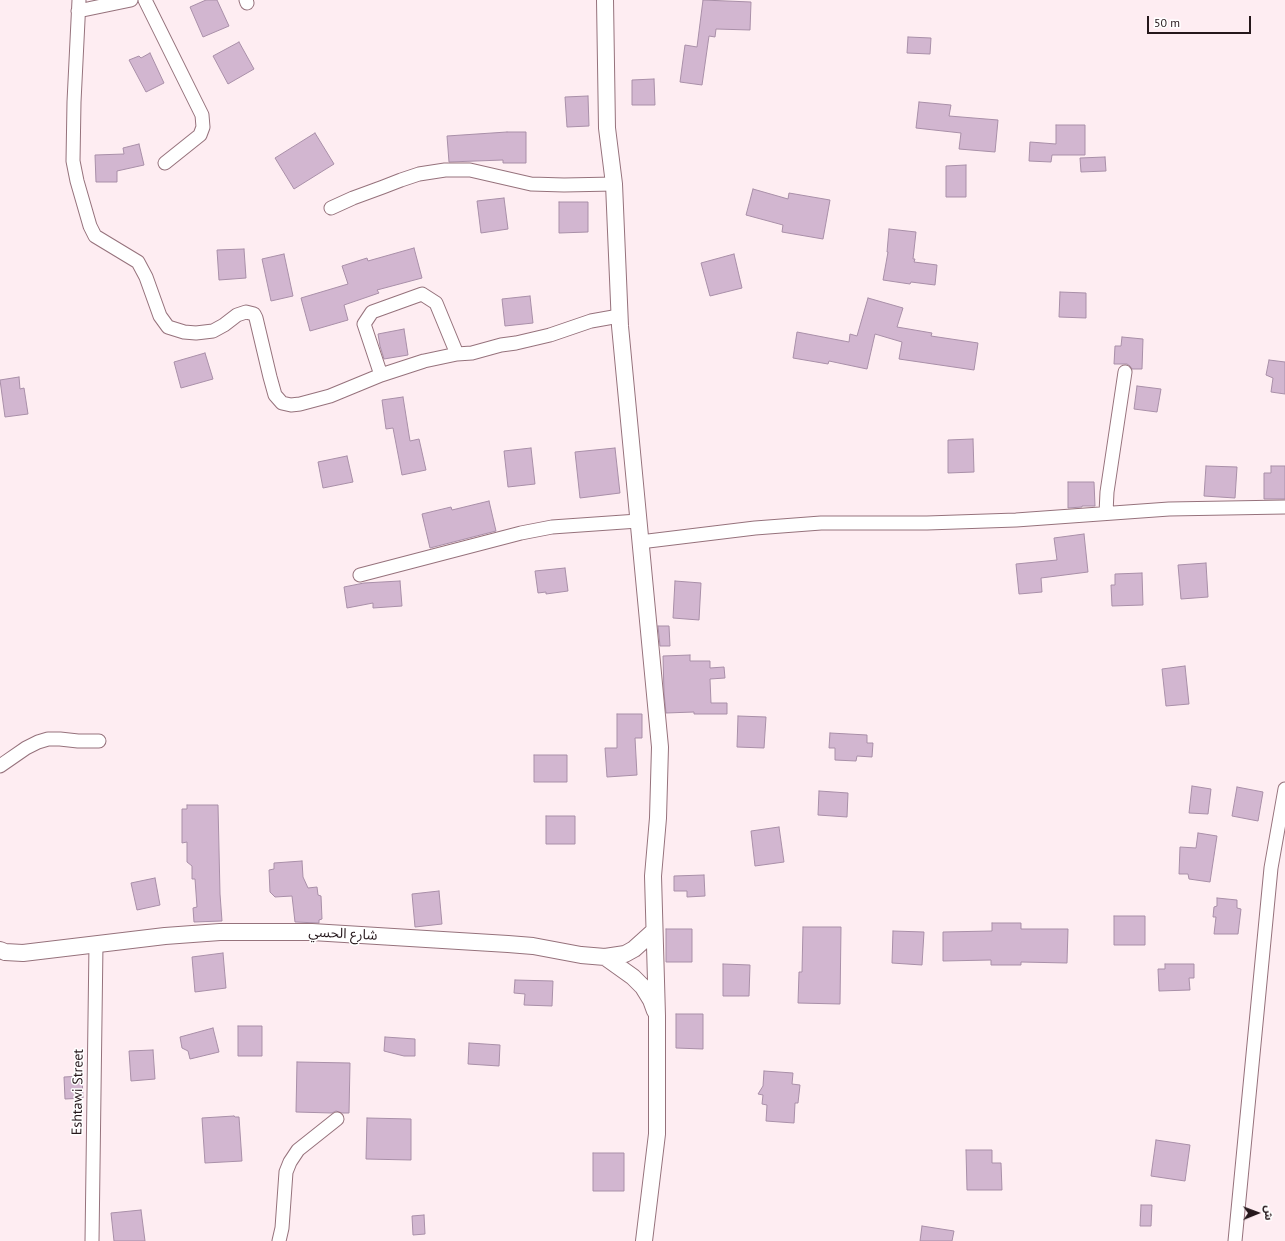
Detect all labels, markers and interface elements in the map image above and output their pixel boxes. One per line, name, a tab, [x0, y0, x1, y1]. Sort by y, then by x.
scale bar	[1149, 8, 1253, 34]
text: 50 m	[1154, 15, 1180, 30]
street label: شارع الحسي	[308, 924, 378, 944]
street label: Eshtawi Street	[69, 1049, 87, 1135]
north arrow	[1237, 1193, 1277, 1233]
text: ش	[1262, 1205, 1276, 1220]

